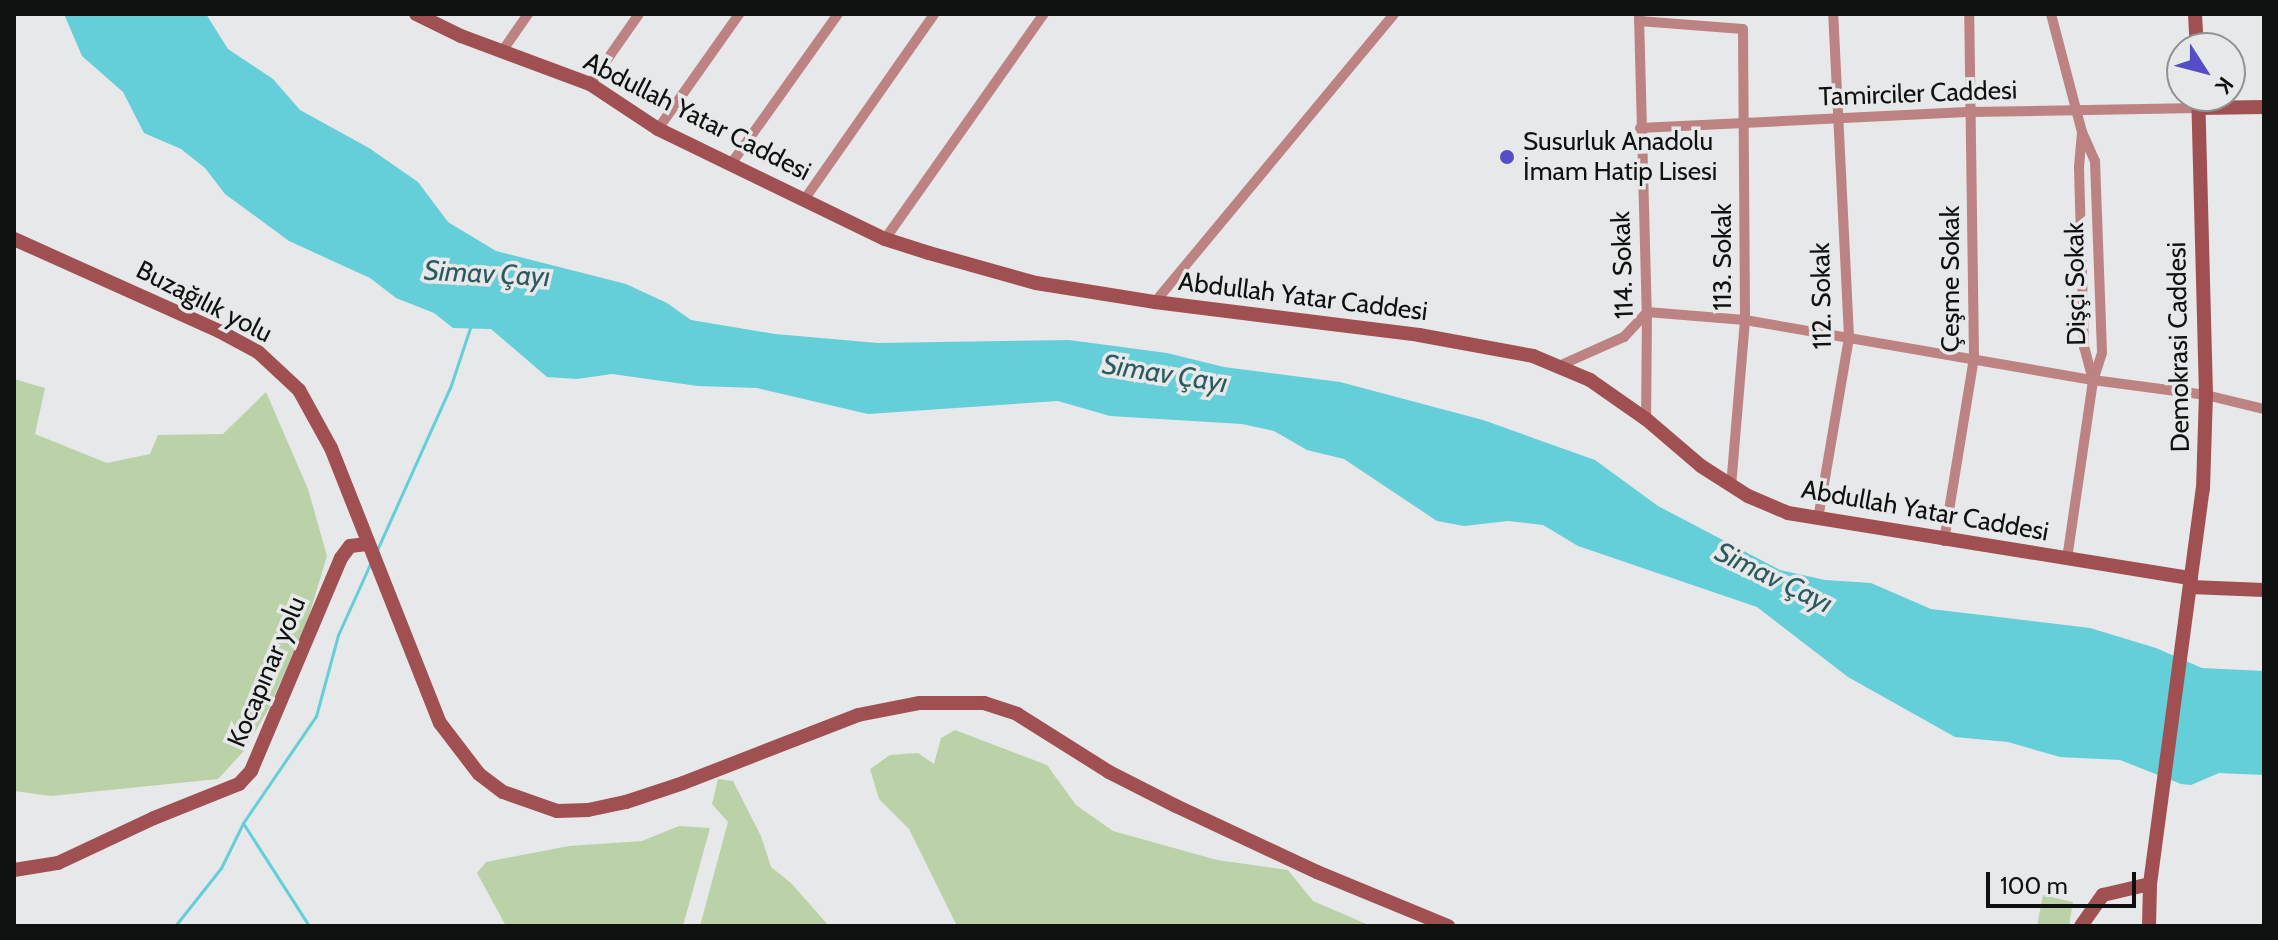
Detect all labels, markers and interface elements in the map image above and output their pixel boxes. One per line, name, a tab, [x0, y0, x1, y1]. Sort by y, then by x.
north arrow	[2166, 32, 2246, 112]
street label: Abdullah Yatar Caddesi	[578, 46, 816, 188]
text: K	[2209, 72, 2239, 99]
street label: Tamirciler Caddesi	[1818, 75, 2018, 113]
place label: Susurluk Anadolu İmam Hatip Lisesi	[1523, 126, 1717, 188]
marker: Susurluk Anadolu İmam Hatip Lisesi	[1498, 148, 1516, 166]
street label: 113. Sokak	[1707, 203, 1739, 311]
street label: Çeşme Sokak	[1935, 206, 1967, 352]
street label: 114. Sokak	[1606, 210, 1640, 320]
street label: Dişçi Sokak	[2059, 222, 2093, 346]
street label: 112. Sokak	[1805, 242, 1839, 350]
street label: Demokrasi Caddesi	[2162, 242, 2196, 452]
water label: Simav Çayı	[423, 253, 551, 293]
street label: Buzağılık yolu	[131, 254, 277, 350]
street label: Abdullah Yatar Caddesi	[1177, 266, 1429, 328]
water label: Simav Çayı	[1100, 347, 1230, 399]
street label: Abdullah Yatar Caddesi	[1799, 474, 2051, 548]
water label: Simav Çayı	[1710, 534, 1838, 620]
street label: Kocapınar yolu	[221, 592, 313, 752]
scale bar	[1990, 856, 2140, 906]
text: 100 m	[2000, 871, 2068, 900]

